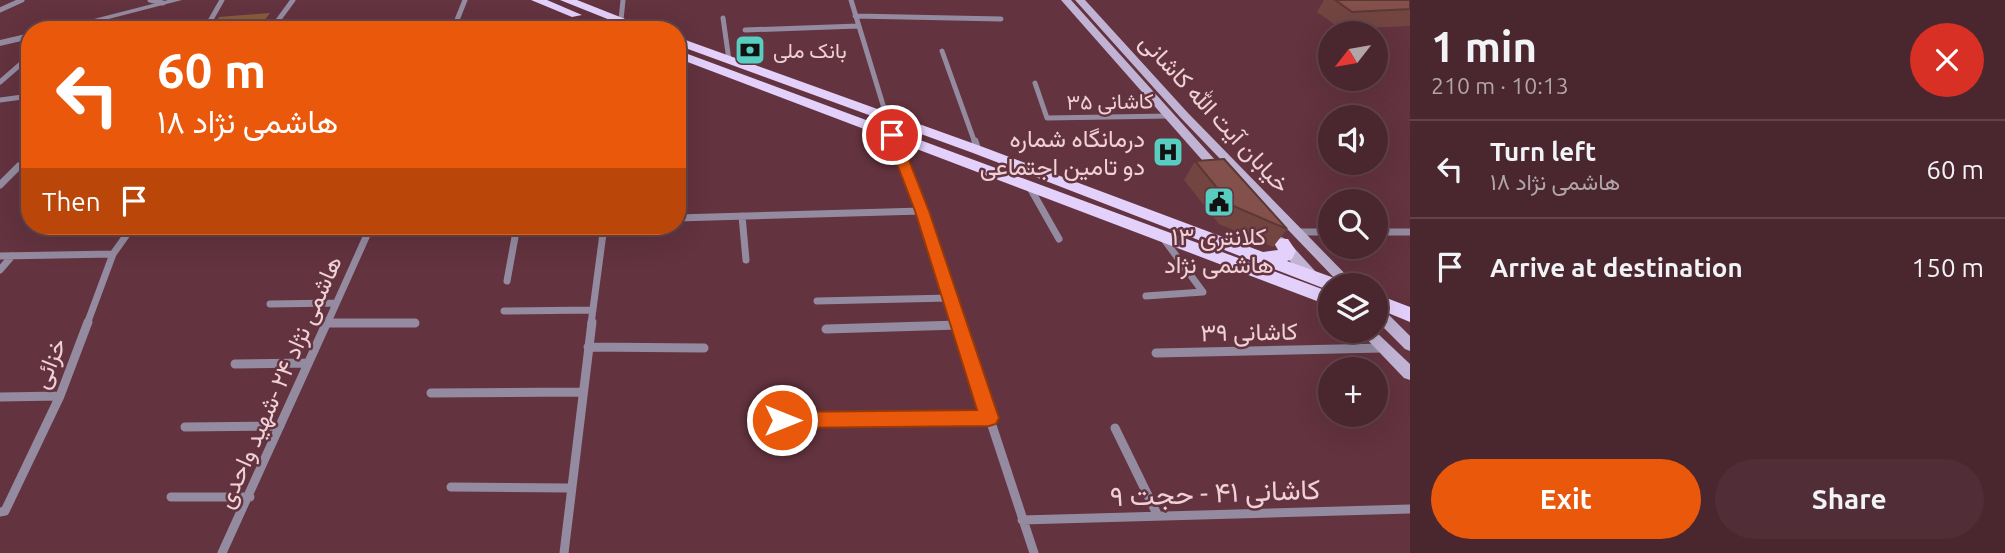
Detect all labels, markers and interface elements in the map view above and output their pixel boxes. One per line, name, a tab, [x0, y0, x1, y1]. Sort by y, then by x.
north arrow	[1318, 21, 1388, 91]
map controls	[1318, 21, 1388, 427]
text: 1 min	[1431, 23, 1537, 70]
button: close	[1910, 23, 1984, 97]
street label: خیابان آیت الله کاشانی	[1134, 28, 1296, 199]
bank icon: بانک ملی	[733, 33, 767, 67]
place label: بانک ملی	[773, 38, 847, 63]
text: 60 m	[157, 42, 266, 97]
icon: left	[42, 49, 133, 140]
text: 210 m · 10:13	[1431, 73, 1569, 98]
street label: کاشانی ۳۵	[1066, 88, 1154, 115]
text: هاشمی نژاد ۱۸	[157, 103, 338, 139]
pin	[862, 105, 922, 165]
button: sound	[1318, 105, 1388, 175]
icon: arrive	[873, 116, 911, 154]
place label: درمانگاه شماره دو تامین اجتماعی	[980, 125, 1145, 182]
hospital icon: درمانگاه شماره دو تامین اجتماعی	[1151, 135, 1185, 169]
text: Turn left	[1490, 137, 1596, 166]
icon: left	[1431, 150, 1469, 188]
text: 60 m	[1926, 155, 1984, 184]
text: هاشمی نژاد ۱۸	[1490, 169, 1620, 194]
icon: arrive	[115, 182, 153, 220]
public building icon: کلانتری ۱۳ هاشمی نژاد	[1202, 185, 1236, 219]
text: Then	[42, 187, 101, 216]
button: search	[1318, 189, 1388, 259]
place label: کلانتری ۱۳ هاشمی نژاد	[1164, 223, 1274, 280]
icon: arrive	[1431, 248, 1469, 286]
street label: هاشمی نژاد ۲۴ -شهید واحدی	[211, 252, 349, 513]
text: Arrive at destination	[1490, 253, 1743, 282]
text: 150 m	[1912, 253, 1984, 282]
button: layers	[1318, 273, 1388, 343]
street label: کاشانی ۳۹	[1200, 318, 1298, 347]
street label: خزائی	[27, 334, 73, 393]
button: +	[1318, 357, 1388, 427]
position arrow	[745, 383, 819, 457]
button: Exit	[1431, 459, 1701, 539]
button: Share	[1715, 459, 1984, 539]
street label: کاشانی ۴۱ - حجت ۹	[1109, 473, 1321, 513]

